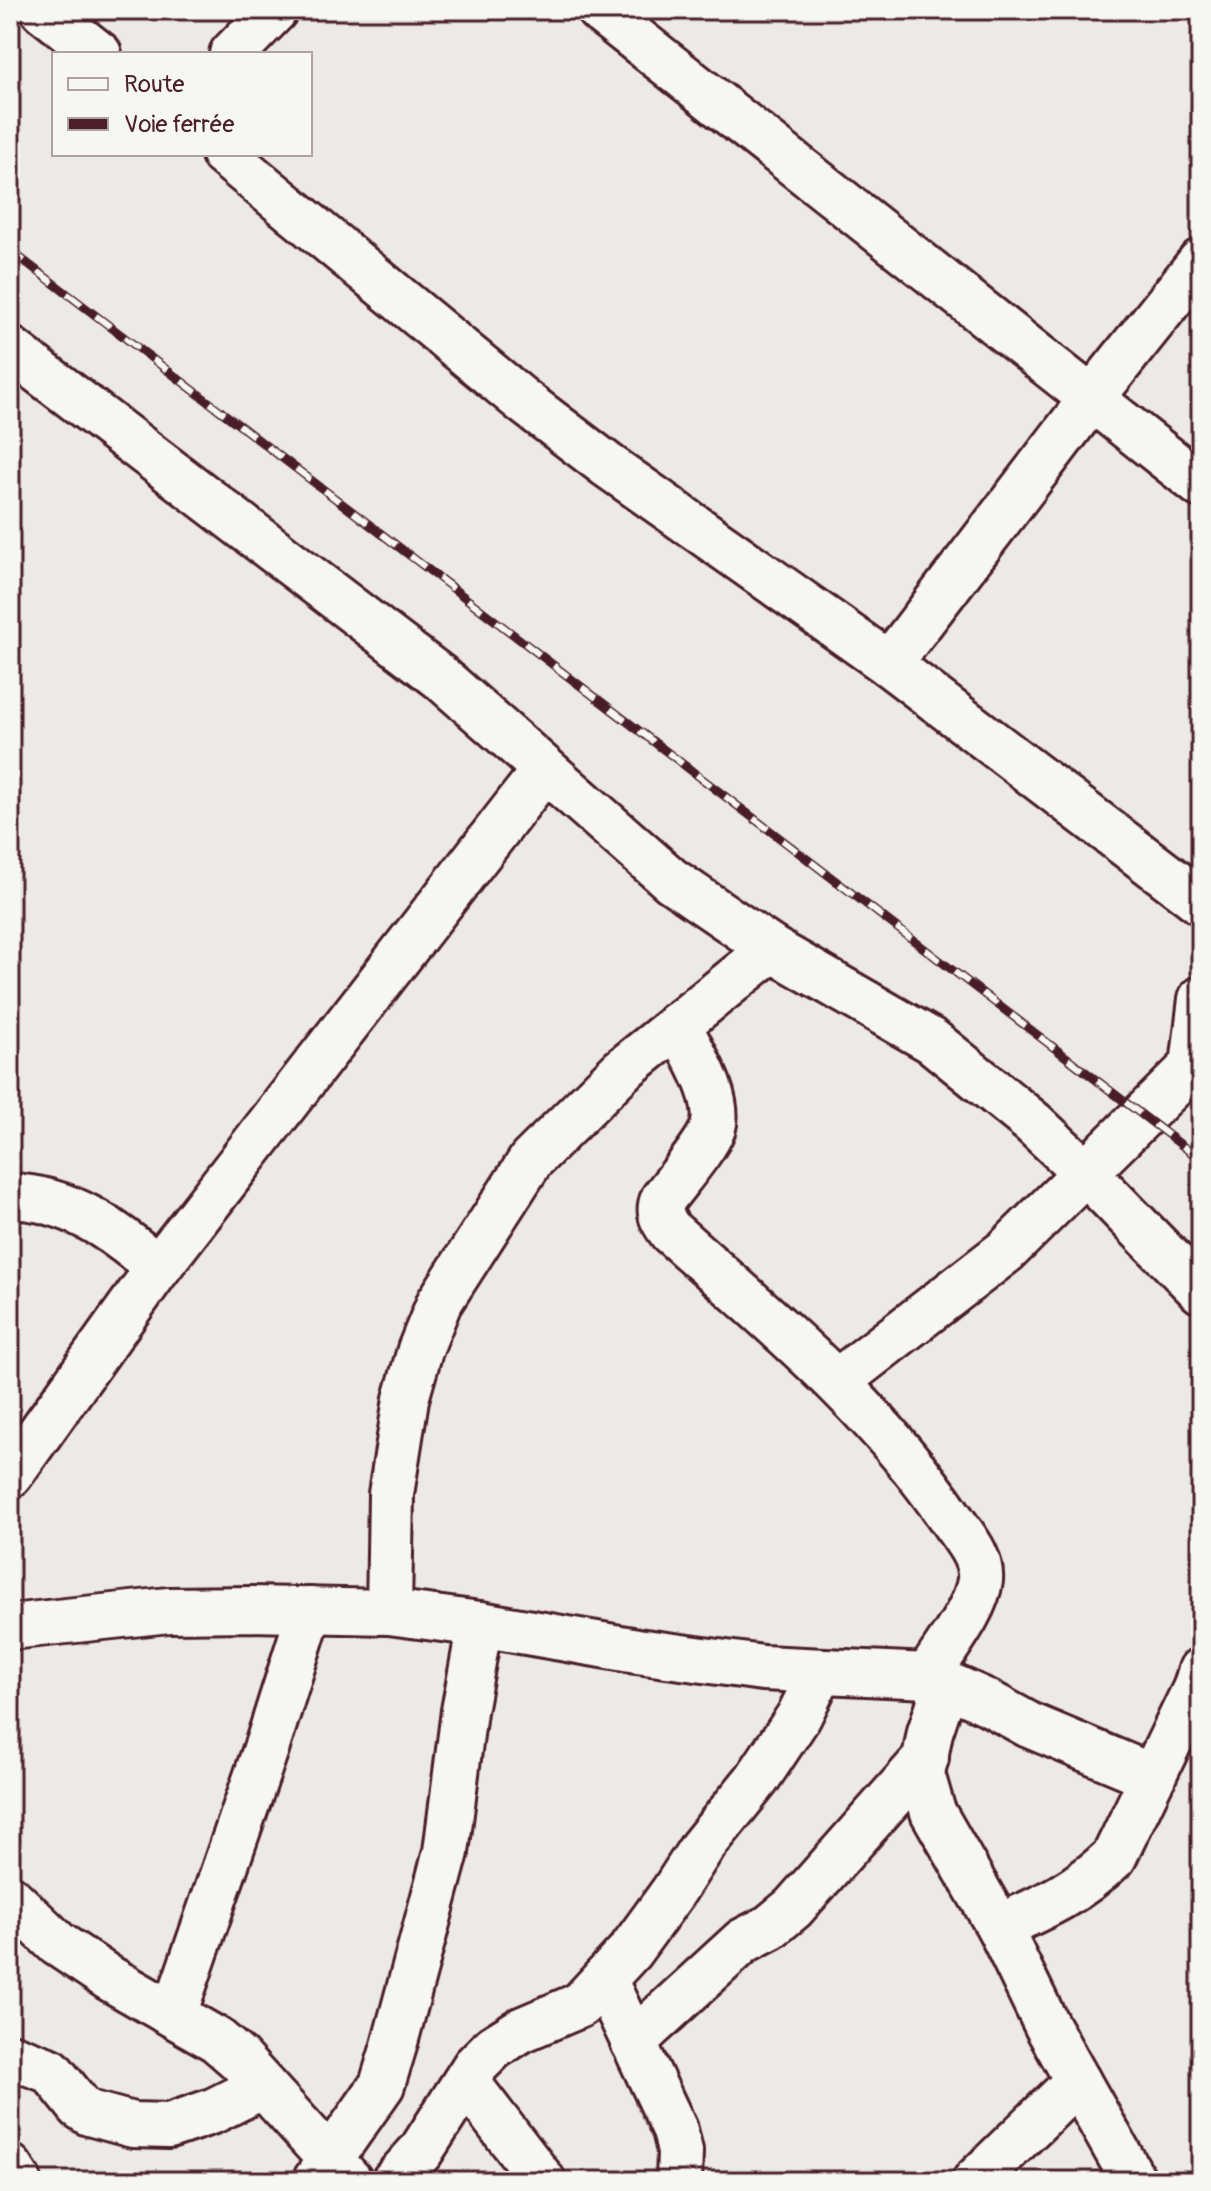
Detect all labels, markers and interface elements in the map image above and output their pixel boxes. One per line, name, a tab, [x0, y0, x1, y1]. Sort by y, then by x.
legend	[52, 52, 312, 156]
text: Route	[124, 70, 185, 99]
text: Voie ferrée	[124, 110, 235, 139]

